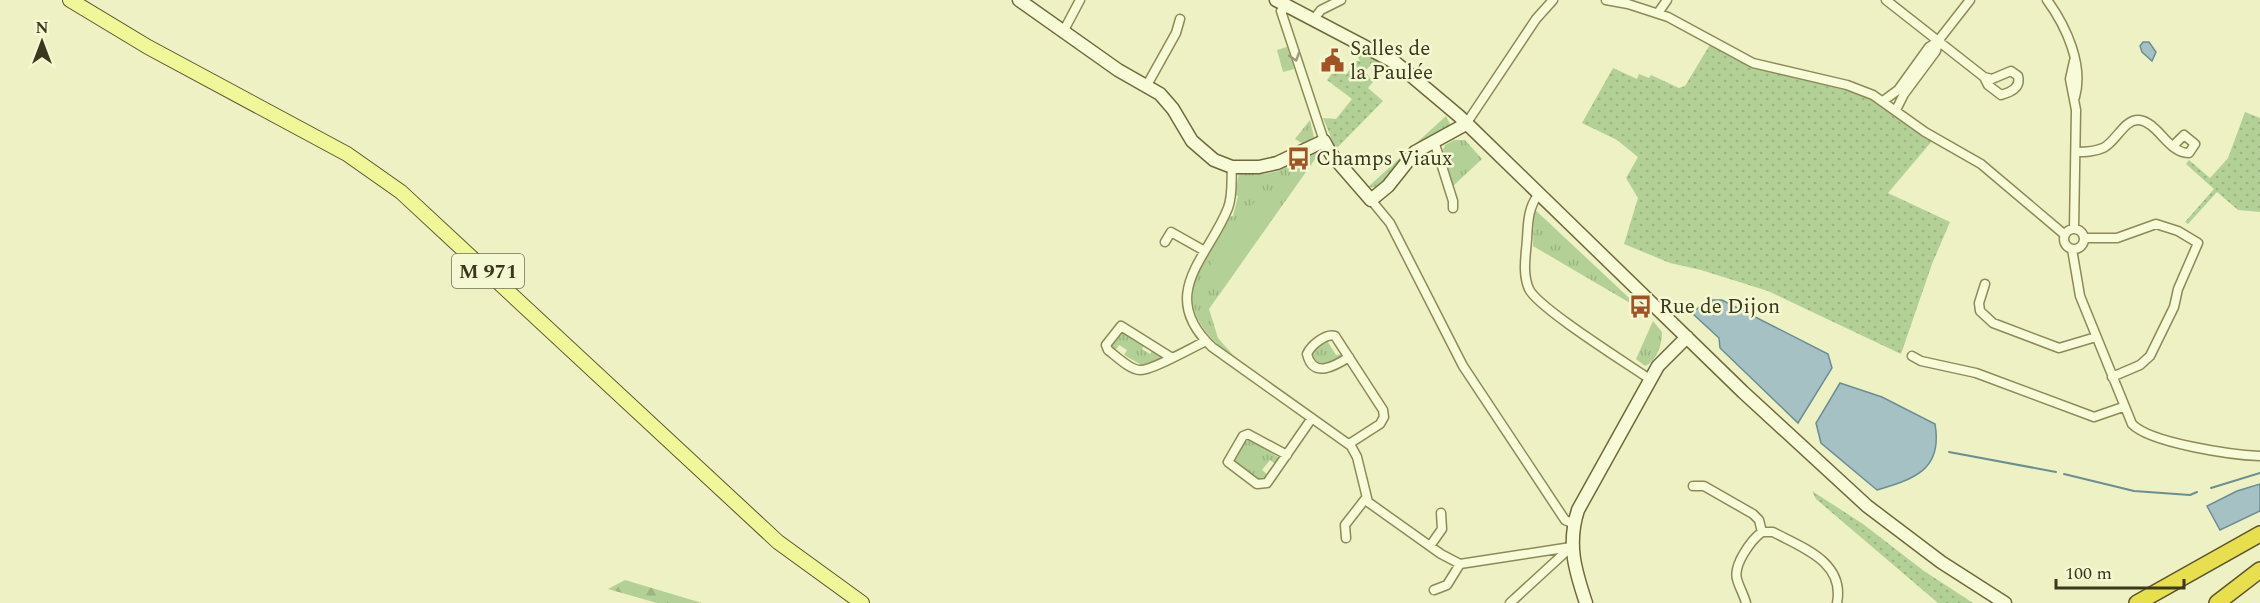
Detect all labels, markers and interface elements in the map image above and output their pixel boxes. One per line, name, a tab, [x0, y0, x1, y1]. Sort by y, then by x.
north arrow	[12, 12, 72, 72]
text: N	[35, 16, 49, 40]
place label: Salles de la Paulée	[1350, 33, 1433, 89]
public building icon: Salles de la Paulée	[1319, 47, 1345, 73]
one-way arrow	[1288, 51, 1301, 62]
place label: Champs Viaux	[1316, 143, 1453, 175]
bus stop icon: Champs Viaux	[1285, 145, 1311, 171]
road number: M 971	[452, 254, 524, 288]
place label: Rue de Dijon	[1659, 291, 1780, 323]
bus stop icon: Rue de Dijon	[1628, 293, 1654, 319]
scale bar	[2056, 552, 2184, 590]
text: 100 m	[2065, 560, 2112, 587]

